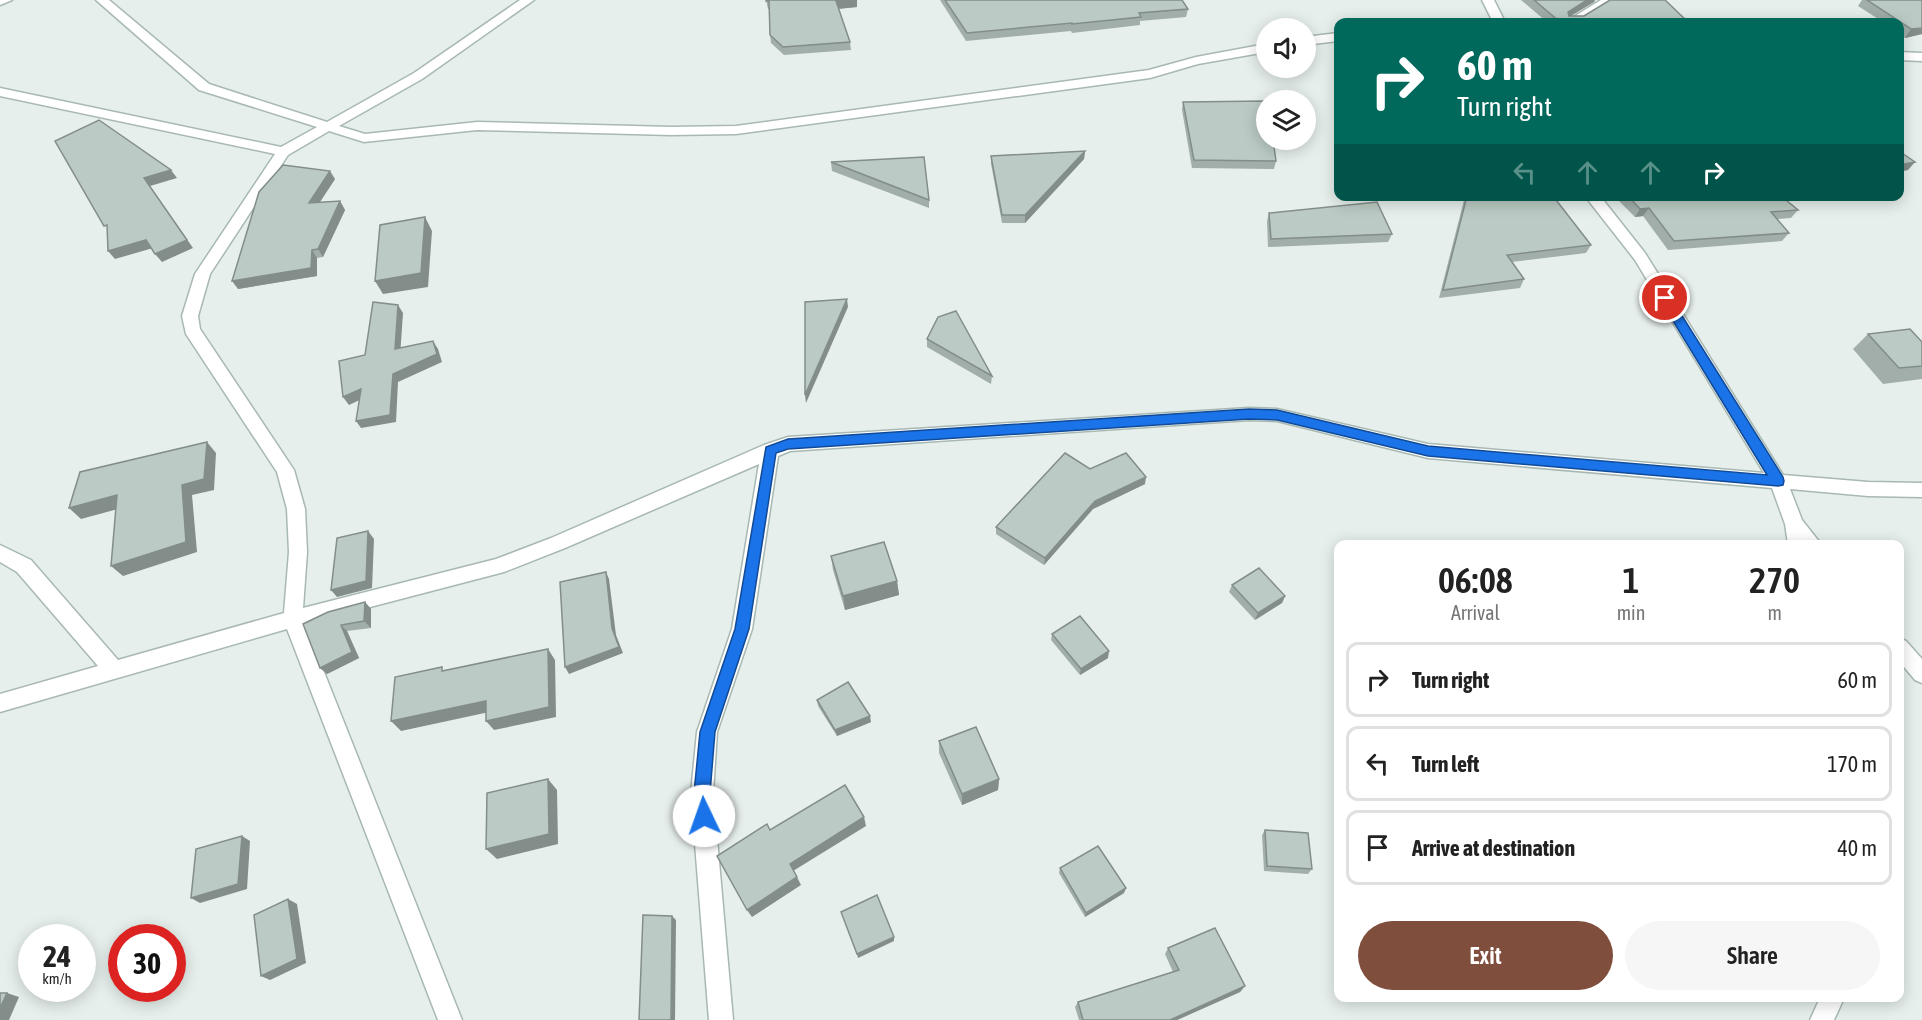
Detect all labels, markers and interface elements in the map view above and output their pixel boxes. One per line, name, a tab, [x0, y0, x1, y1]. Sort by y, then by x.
map controls	[1256, 18, 1316, 150]
button: sound	[1256, 18, 1316, 78]
text: 60 m	[1457, 41, 1532, 89]
icon: right	[1358, 42, 1436, 120]
button: layers	[1256, 90, 1316, 150]
text: Turn right	[1457, 91, 1552, 122]
icon: left	[1508, 156, 1541, 189]
icon: ahead	[1571, 156, 1604, 189]
icon: ahead	[1634, 156, 1667, 189]
icon: right	[1697, 156, 1730, 189]
pin	[1639, 272, 1690, 323]
icon: arrive	[1648, 281, 1681, 314]
text: 06:08	[1438, 559, 1513, 601]
text: 1	[1623, 559, 1639, 601]
text: 270	[1749, 559, 1800, 601]
text: Arrival	[1451, 601, 1500, 624]
text: min	[1617, 601, 1645, 624]
text: m	[1767, 601, 1782, 624]
icon: right	[1361, 663, 1394, 696]
text: Turn right	[1412, 667, 1489, 693]
text: 60 m	[1837, 667, 1877, 693]
icon: left	[1361, 747, 1394, 780]
text: Turn left	[1412, 751, 1479, 777]
text: 170 m	[1827, 751, 1877, 777]
position arrow	[672, 784, 736, 848]
icon: arrive	[1361, 831, 1394, 864]
text: Arrive at destination	[1412, 835, 1575, 861]
text: 40 m	[1837, 835, 1877, 861]
button: Exit	[1358, 921, 1613, 990]
button: Share	[1625, 921, 1880, 990]
speed limit sign: 30	[108, 924, 186, 1002]
text: 24	[43, 939, 71, 973]
text: km/h	[42, 970, 72, 987]

